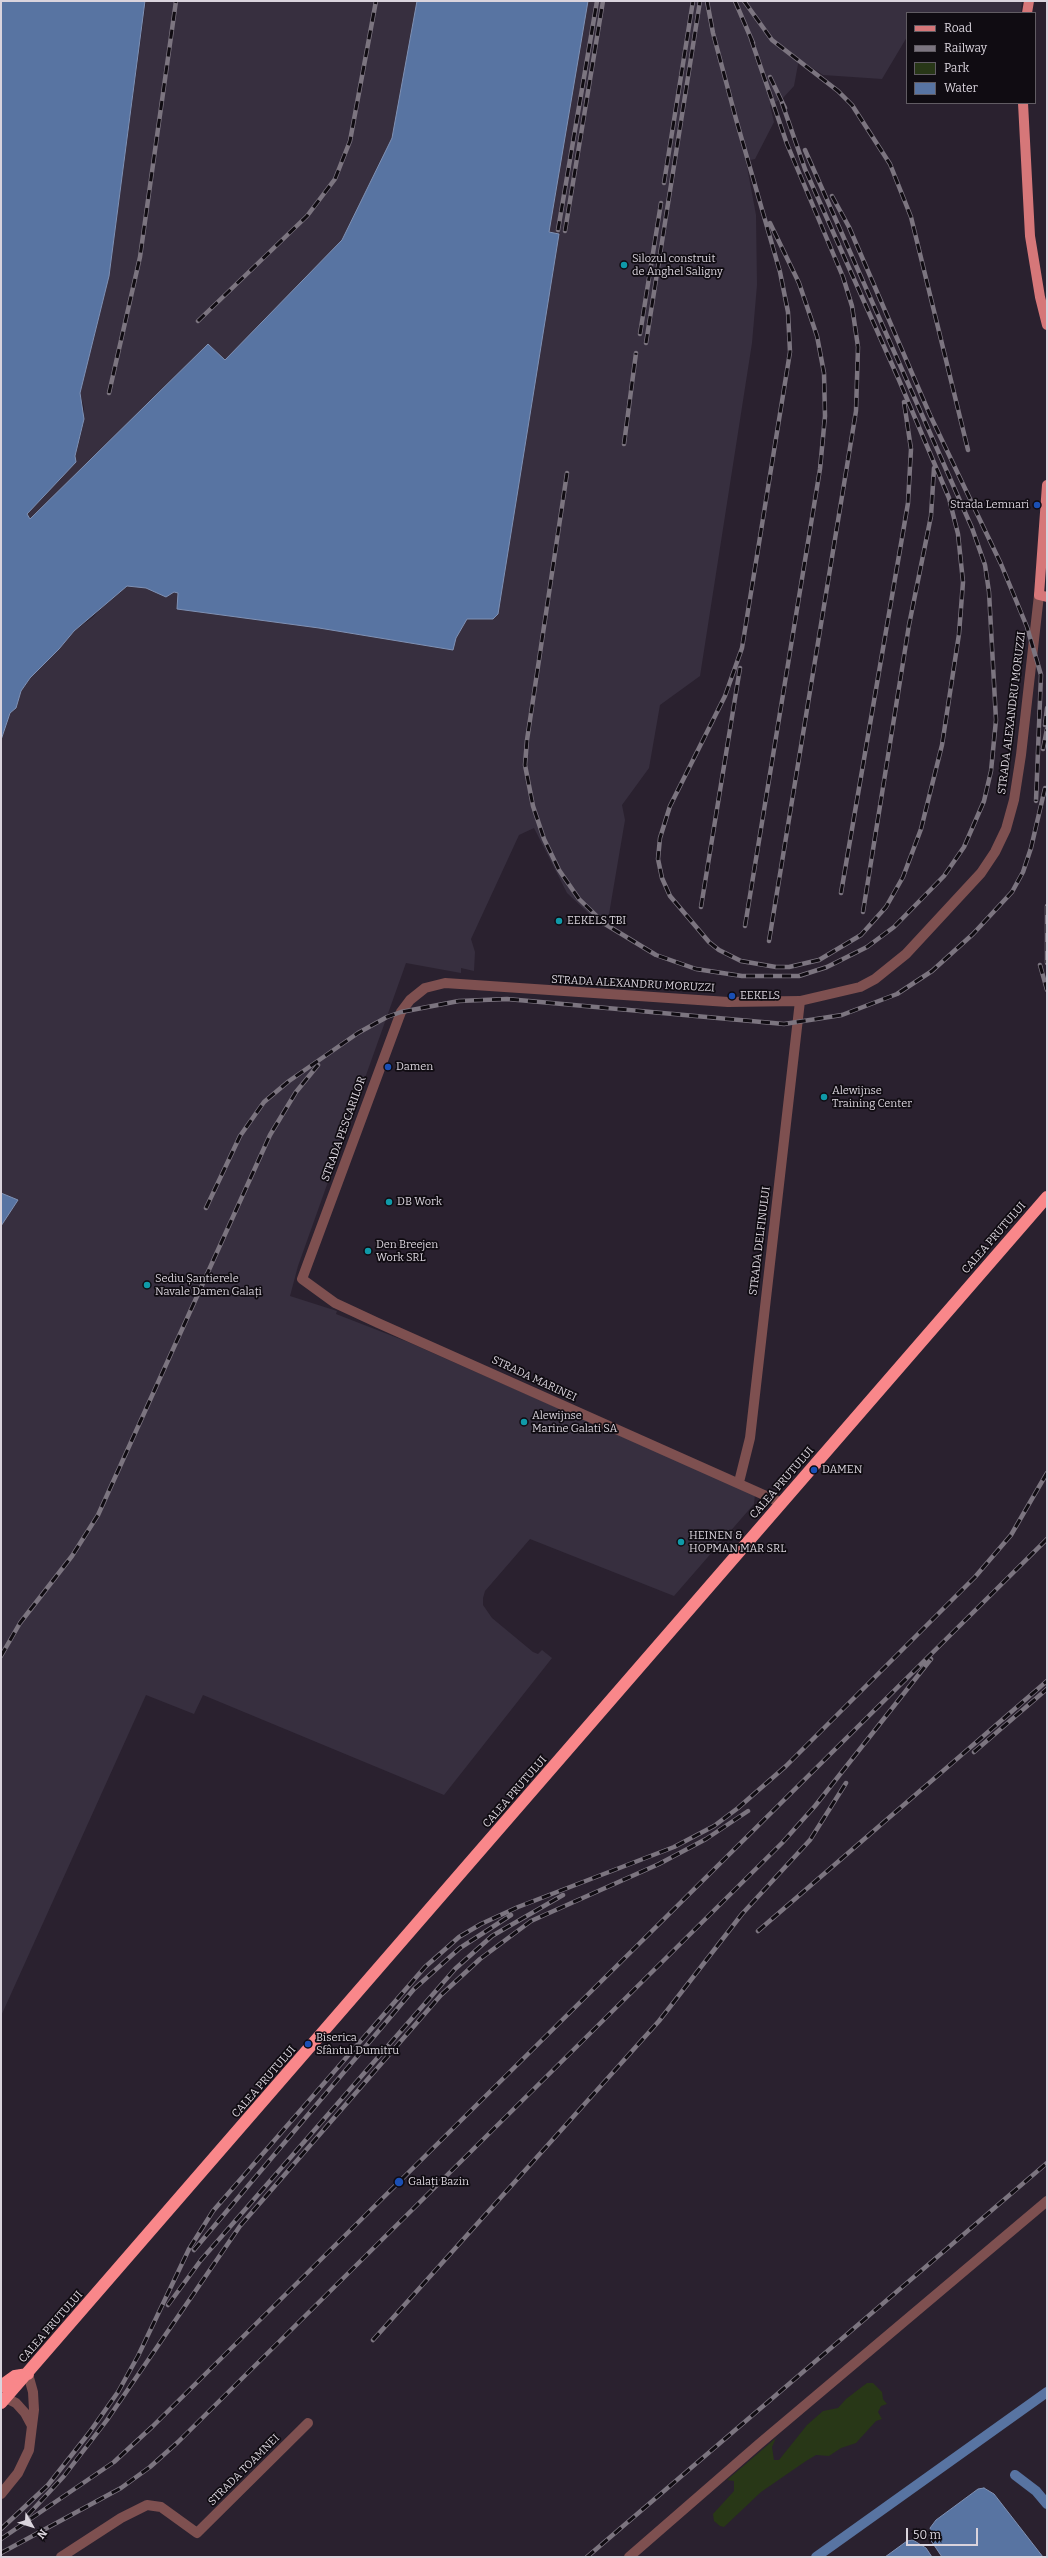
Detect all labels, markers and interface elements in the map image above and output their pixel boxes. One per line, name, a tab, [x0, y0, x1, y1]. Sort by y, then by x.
legend	[906, 12, 1036, 104]
text: Road	[944, 21, 972, 35]
text: Railway	[944, 41, 987, 55]
text: Park	[944, 61, 969, 75]
text: Water	[944, 81, 978, 95]
place label: Silozul construit de Anghel Saligny	[632, 252, 723, 278]
marker: Silozul construit de Anghel Saligny	[619, 260, 629, 270]
place label: Strada Lemnari	[950, 498, 1029, 512]
marker: Strada Lemnari	[1032, 500, 1042, 510]
street label: STRADA ALEXANDRU MORUZZI	[995, 631, 1029, 795]
place label: EEKELS TBI	[567, 914, 626, 928]
marker: EEKELS TBI	[554, 916, 564, 926]
street label: STRADA ALEXANDRU MORUZZI	[551, 973, 715, 995]
place label: EEKELS	[740, 989, 780, 1003]
marker: EEKELS	[727, 991, 737, 1001]
place label: Damen	[396, 1060, 433, 1074]
marker: Damen	[383, 1062, 393, 1072]
street label: STRADA PESCARILOR	[319, 1075, 369, 1183]
place label: Alewijnse Training Center	[832, 1084, 912, 1110]
marker: Alewijnse Training Center	[819, 1092, 829, 1102]
street label: STRADA DELFINULUI	[747, 1186, 773, 1296]
place label: DB Work	[397, 1195, 442, 1209]
marker: DB Work	[384, 1197, 394, 1207]
street label: CALEA PRUTULUI	[959, 1199, 1029, 1277]
place label: Den Breejen Work SRL	[376, 1238, 438, 1264]
marker: Den Breejen Work SRL	[363, 1246, 373, 1256]
place label: Sediu Șantierele Navale Damen Galați	[155, 1272, 262, 1298]
marker: Sediu Șantierele Navale Damen Galați	[142, 1280, 152, 1290]
street label: STRADA MARINEI	[489, 1354, 579, 1404]
place label: Alewijnse Marine Galati SA	[532, 1409, 617, 1435]
marker: Alewijnse Marine Galati SA	[519, 1417, 529, 1427]
street label: CALEA PRUTULUI	[747, 1444, 817, 1522]
place label: DAMEN	[822, 1463, 862, 1477]
marker: DAMEN	[809, 1465, 819, 1475]
place label: HEINEN & HOPMAN MAR SRL	[689, 1529, 786, 1555]
marker: HEINEN & HOPMAN MAR SRL	[676, 1537, 686, 1547]
street label: CALEA PRUTULUI	[480, 1753, 550, 1831]
place label: Biserica Sfântul Dumitru	[316, 2031, 399, 2057]
marker: Biserica Sfântul Dumitru	[303, 2039, 313, 2049]
street label: CALEA PRUTULUI	[229, 2043, 299, 2121]
place label: Galați Bazin	[408, 2175, 469, 2189]
marker: Galați Bazin	[393, 2176, 405, 2188]
street label: CALEA PRUTULUI	[16, 2288, 86, 2366]
street label: STRADA TOAMNEI	[206, 2432, 282, 2508]
north arrow	[12, 2506, 52, 2546]
scale bar	[908, 2520, 980, 2546]
text: N	[34, 2526, 49, 2541]
text: 50 m	[913, 2528, 941, 2542]

